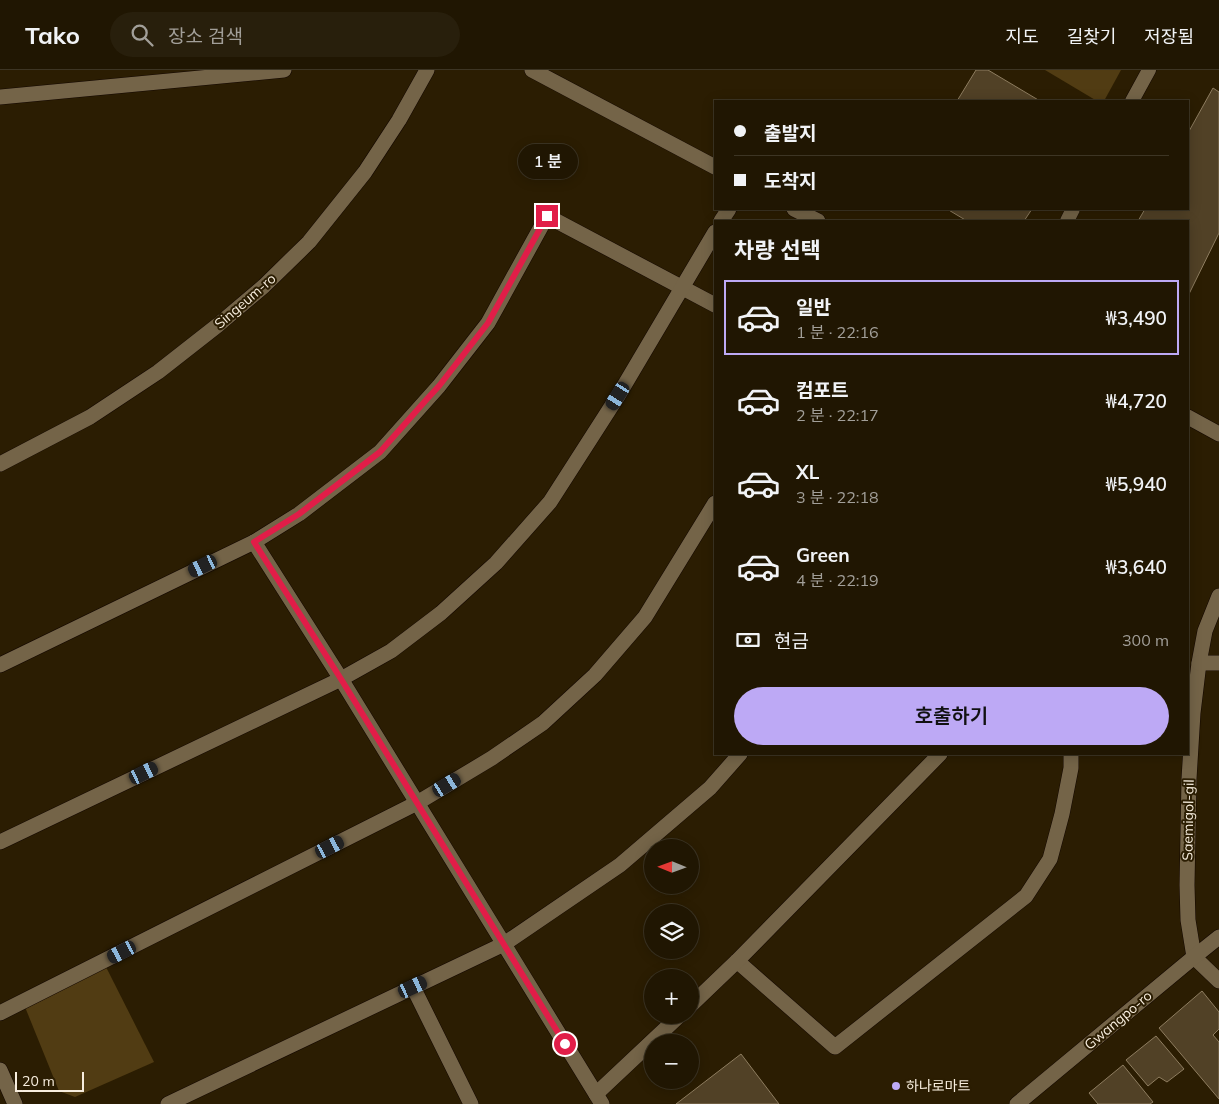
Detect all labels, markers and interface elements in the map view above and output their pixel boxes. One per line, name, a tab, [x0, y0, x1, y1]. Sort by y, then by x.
search box	[110, 12, 460, 57]
text: Tako	[25, 20, 80, 50]
icon: search	[128, 21, 156, 49]
text: 장소 검색	[168, 24, 243, 48]
text: 지도	[1006, 25, 1039, 48]
text: 길찾기	[1067, 25, 1116, 48]
text: 저장됨	[1144, 25, 1194, 48]
text: 출발지	[764, 121, 816, 145]
callout: 1 분	[517, 144, 577, 178]
text: 1 분	[534, 151, 562, 171]
text: 도착지	[764, 169, 816, 193]
route end	[536, 205, 558, 227]
text: 차량 선택	[734, 236, 821, 264]
street label: Singeum-ro	[211, 269, 279, 333]
icon: car	[736, 295, 781, 340]
text: 일반	[796, 295, 831, 319]
text: ₩3,490	[1105, 306, 1167, 330]
text: 1 분 · 22:16	[796, 322, 879, 342]
icon: car	[736, 378, 781, 423]
text: 컴포트	[796, 378, 848, 402]
car	[603, 379, 632, 413]
text: ₩4,720	[1105, 389, 1167, 413]
text: 2 분 · 22:17	[796, 405, 879, 425]
text: XL	[796, 460, 819, 484]
icon: car	[736, 461, 781, 506]
text: ₩5,940	[1105, 472, 1167, 496]
text: 3 분 · 22:18	[796, 487, 879, 507]
text: Green	[796, 543, 850, 567]
icon: car	[736, 544, 781, 589]
car	[186, 553, 219, 579]
text: ₩3,640	[1105, 555, 1167, 579]
text: 4 분 · 22:19	[796, 570, 879, 590]
icon: cash	[734, 626, 762, 654]
text: 현금	[774, 629, 809, 653]
text: 300 m	[1122, 630, 1169, 650]
button: 호출하기	[734, 687, 1169, 745]
car	[127, 760, 160, 786]
car	[430, 771, 463, 799]
street label: Saemigol-gil	[1178, 779, 1198, 861]
car	[313, 834, 346, 860]
north arrow	[644, 839, 699, 894]
map controls	[644, 839, 699, 1089]
button: layers	[644, 904, 699, 959]
car	[105, 939, 138, 965]
button: +	[644, 969, 699, 1024]
car	[396, 974, 429, 1000]
street label: Gwangpo-ro	[1080, 986, 1156, 1054]
route start	[554, 1033, 576, 1055]
button: −	[644, 1034, 699, 1089]
scale bar	[15, 1069, 84, 1092]
text: 20 m	[22, 1072, 55, 1090]
place label: 하나로마트	[906, 1077, 971, 1095]
marker: 하나로마트	[890, 1080, 902, 1092]

